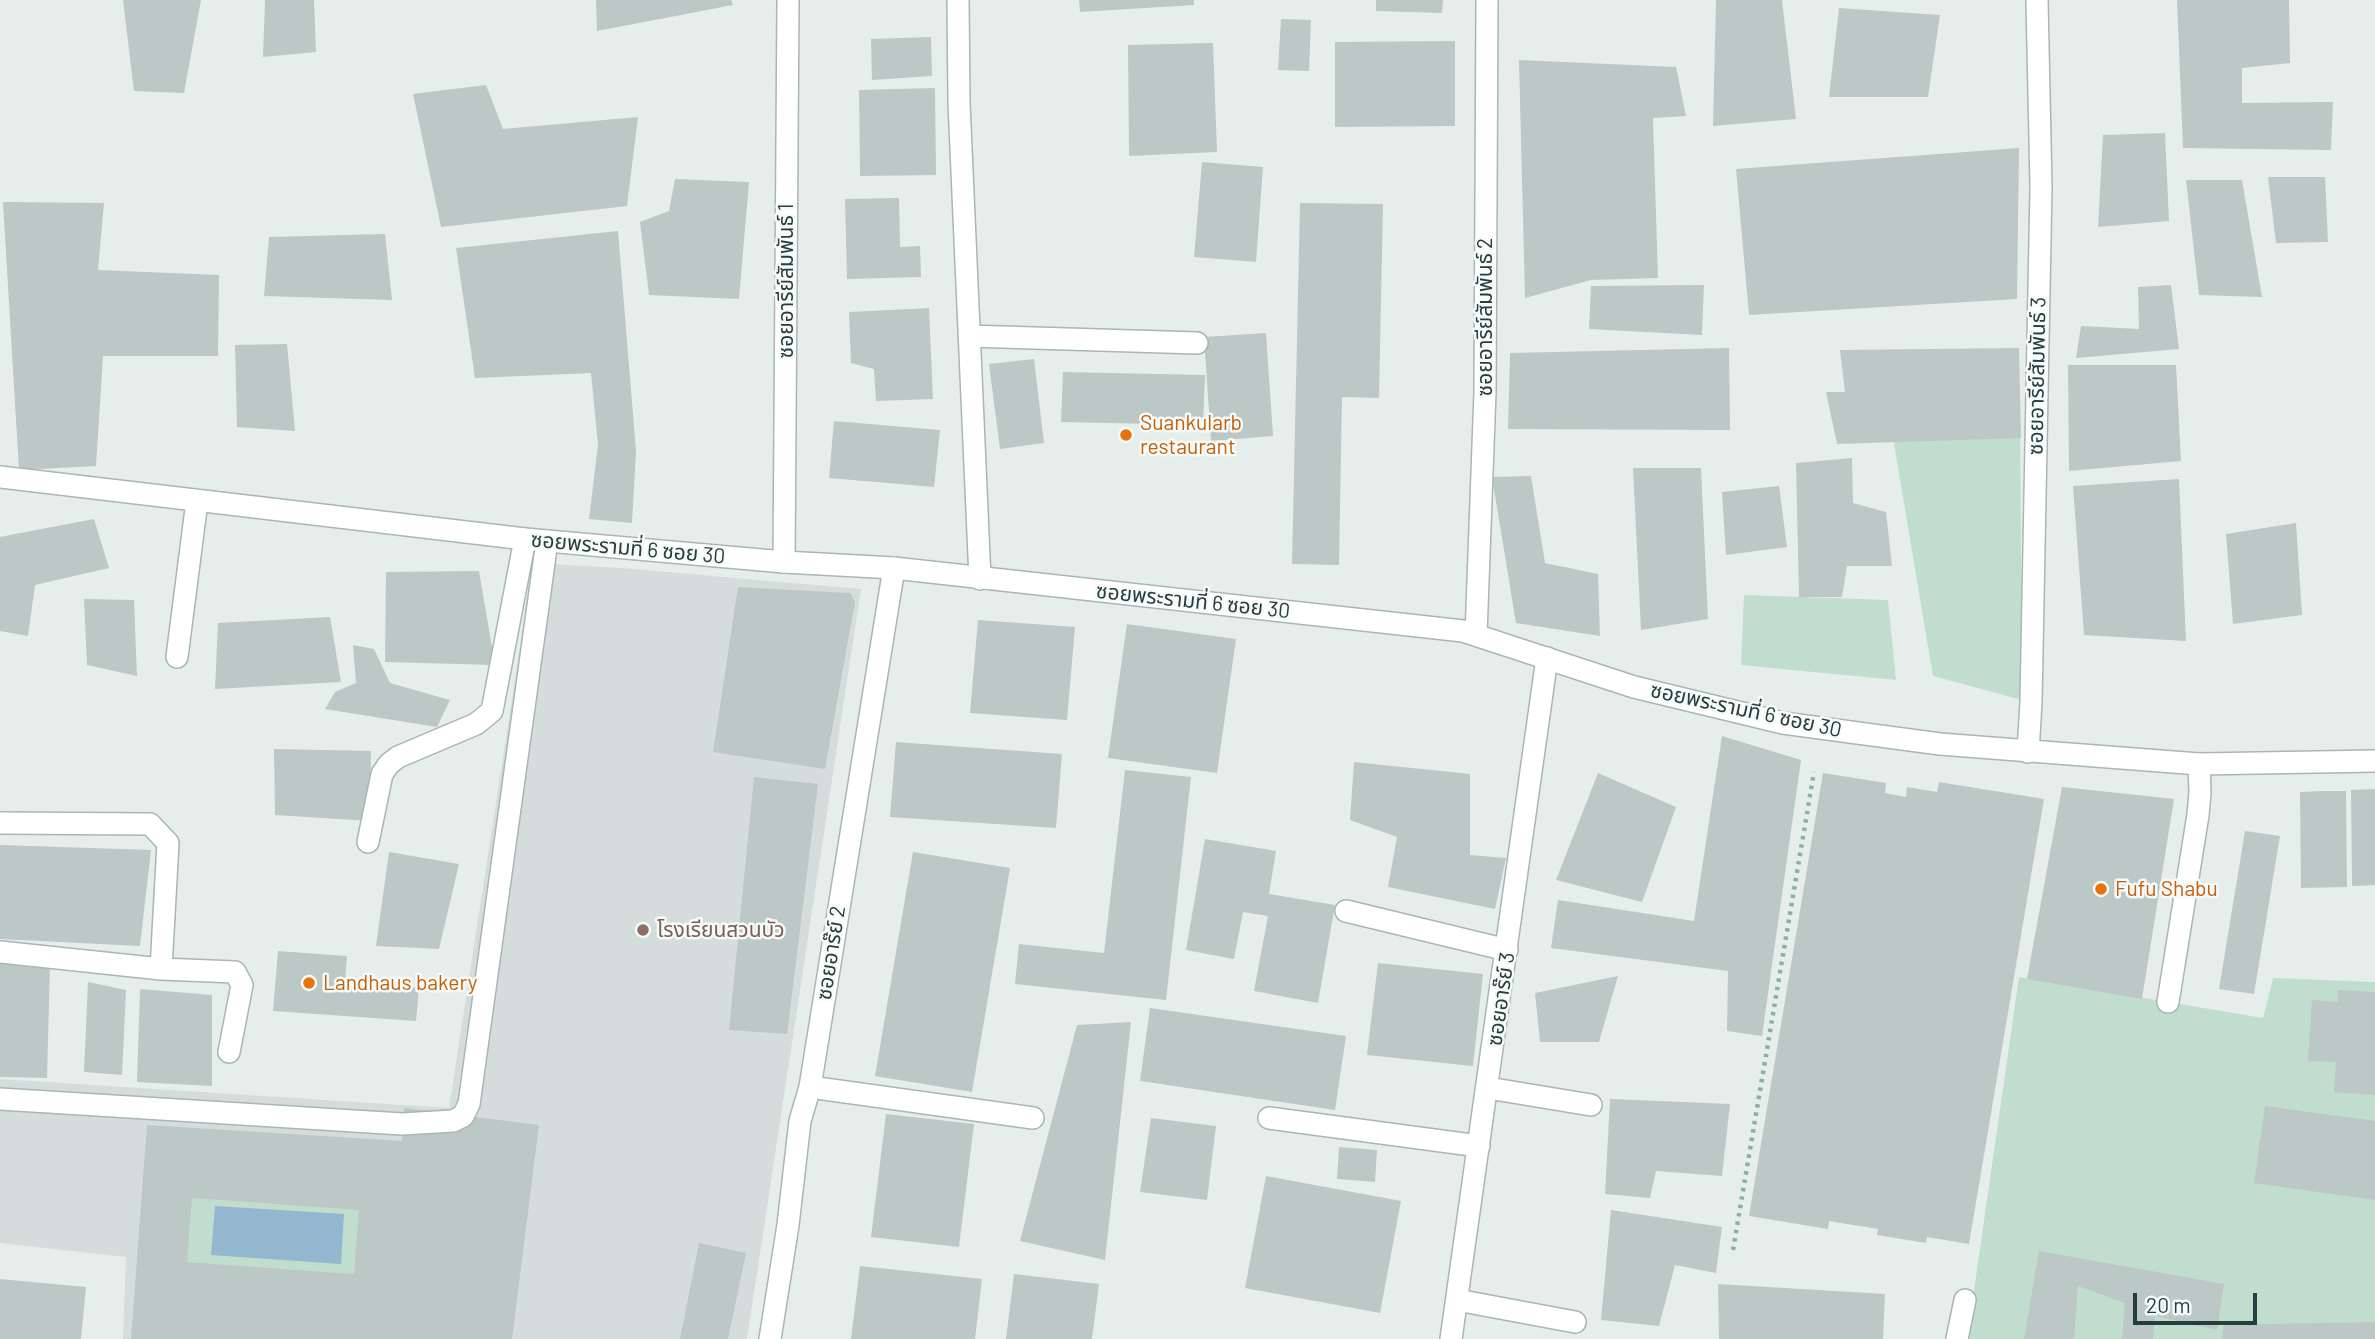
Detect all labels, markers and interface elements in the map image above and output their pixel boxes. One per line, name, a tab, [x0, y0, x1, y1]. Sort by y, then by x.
street label: ซอยอารีย์สัมพันธ์ 1	[773, 204, 799, 358]
street label: ซอยอารีย์สัมพันธ์ 2	[1472, 238, 1498, 396]
street label: ซอยอารีย์สัมพันธ์ 3	[2023, 297, 2051, 455]
place label: Suankularb restaurant	[1140, 410, 1242, 460]
marker: Suankularb restaurant	[1118, 427, 1134, 443]
street label: ซอยพระรามที่ 6 ซอย 30	[530, 527, 726, 569]
street label: ซอยพระรามที่ 6 ซอย 30	[1095, 578, 1291, 624]
street label: ซอยพระรามที่ 6 ซอย 30	[1648, 677, 1844, 743]
place label: Fufu Shabu	[2115, 876, 2218, 902]
marker: Fufu Shabu	[2093, 881, 2109, 897]
street label: ซอยอาร๊ย์ 2	[811, 904, 851, 1002]
place label: โรงเรียนสวนบัว	[657, 917, 785, 943]
marker: โรงเรียนสวนบัว	[635, 922, 651, 938]
street label: ซอยอาร๊ย์ 3	[1482, 950, 1520, 1048]
place label: Landhaus bakery	[323, 970, 477, 996]
marker: Landhaus bakery	[301, 975, 317, 991]
scale bar	[2137, 1280, 2261, 1324]
text: 20 m	[2146, 1292, 2191, 1317]

